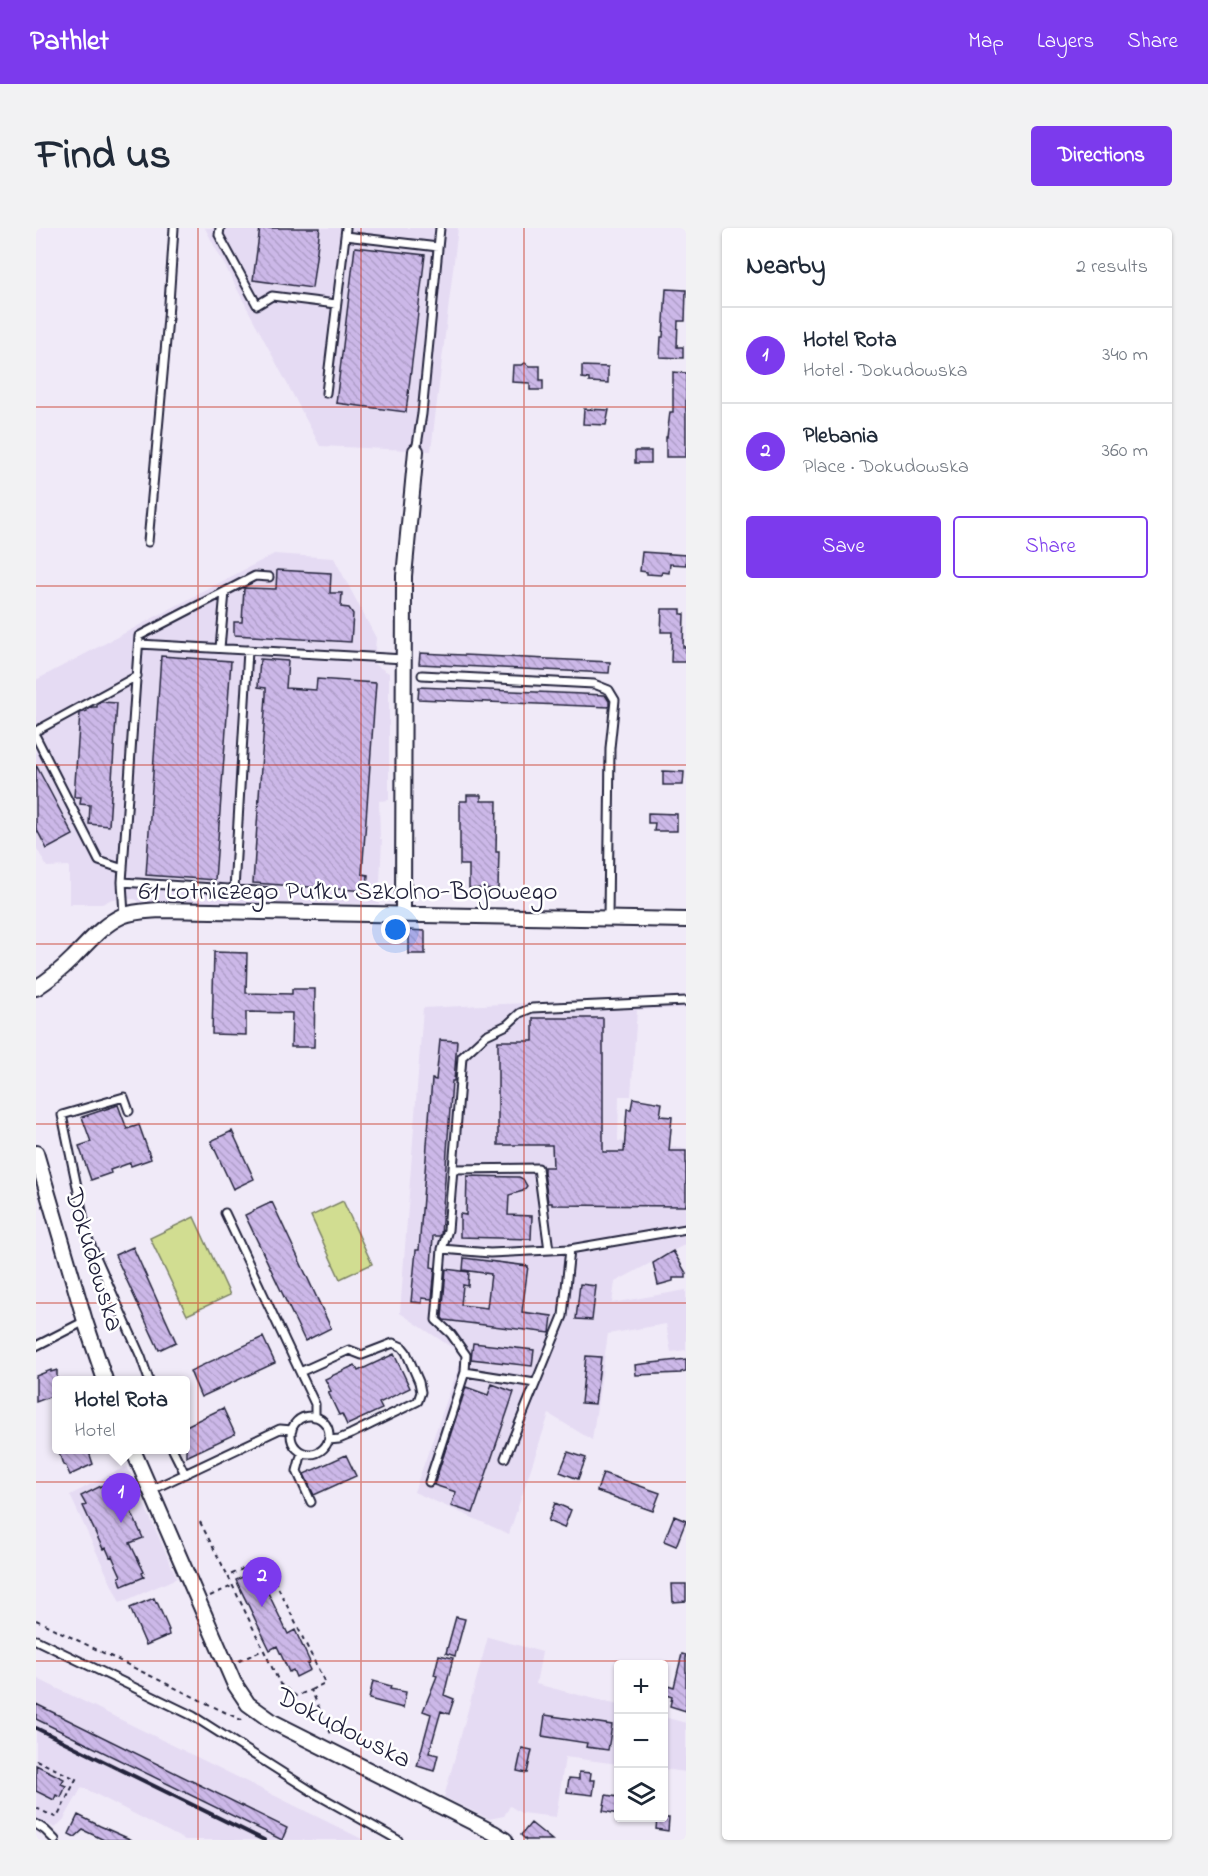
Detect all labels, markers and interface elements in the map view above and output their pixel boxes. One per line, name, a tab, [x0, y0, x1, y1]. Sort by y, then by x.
text: Pathlet	[30, 22, 109, 63]
text: Map	[968, 27, 1004, 57]
text: Layers	[1037, 27, 1094, 57]
text: Share	[1127, 27, 1178, 57]
text: Find us	[36, 126, 171, 187]
button: Directions	[1031, 126, 1172, 186]
text: Nearby	[746, 248, 825, 286]
text: 2 results	[1076, 253, 1148, 282]
text: Hotel Rota	[803, 325, 897, 357]
text: 1	[762, 341, 769, 370]
text: 340 m	[1102, 341, 1148, 370]
text: Hotel · Dokudowska	[803, 357, 967, 386]
text: Plebania	[803, 421, 878, 453]
text: 2	[761, 437, 770, 466]
text: 360 m	[1102, 437, 1148, 466]
text: Place · Dokudowska	[803, 453, 969, 482]
button: Save	[746, 516, 941, 578]
button: Share	[953, 516, 1148, 578]
street label: 61 Lotniczego Pułku Szkolno-Bojowego	[138, 873, 558, 912]
your location	[381, 915, 410, 944]
street label: Dokudowska	[53, 1183, 133, 1336]
popup	[52, 1376, 190, 1454]
text: Hotel Rota	[74, 1385, 168, 1417]
text: Hotel	[74, 1417, 115, 1446]
pin: 1	[102, 1474, 140, 1523]
pin: 2	[242, 1558, 282, 1607]
map controls	[614, 1660, 668, 1822]
button: +	[614, 1660, 668, 1714]
street label: Dokudowska	[268, 1678, 417, 1780]
button: −	[614, 1714, 668, 1768]
button: layers	[614, 1768, 668, 1822]

